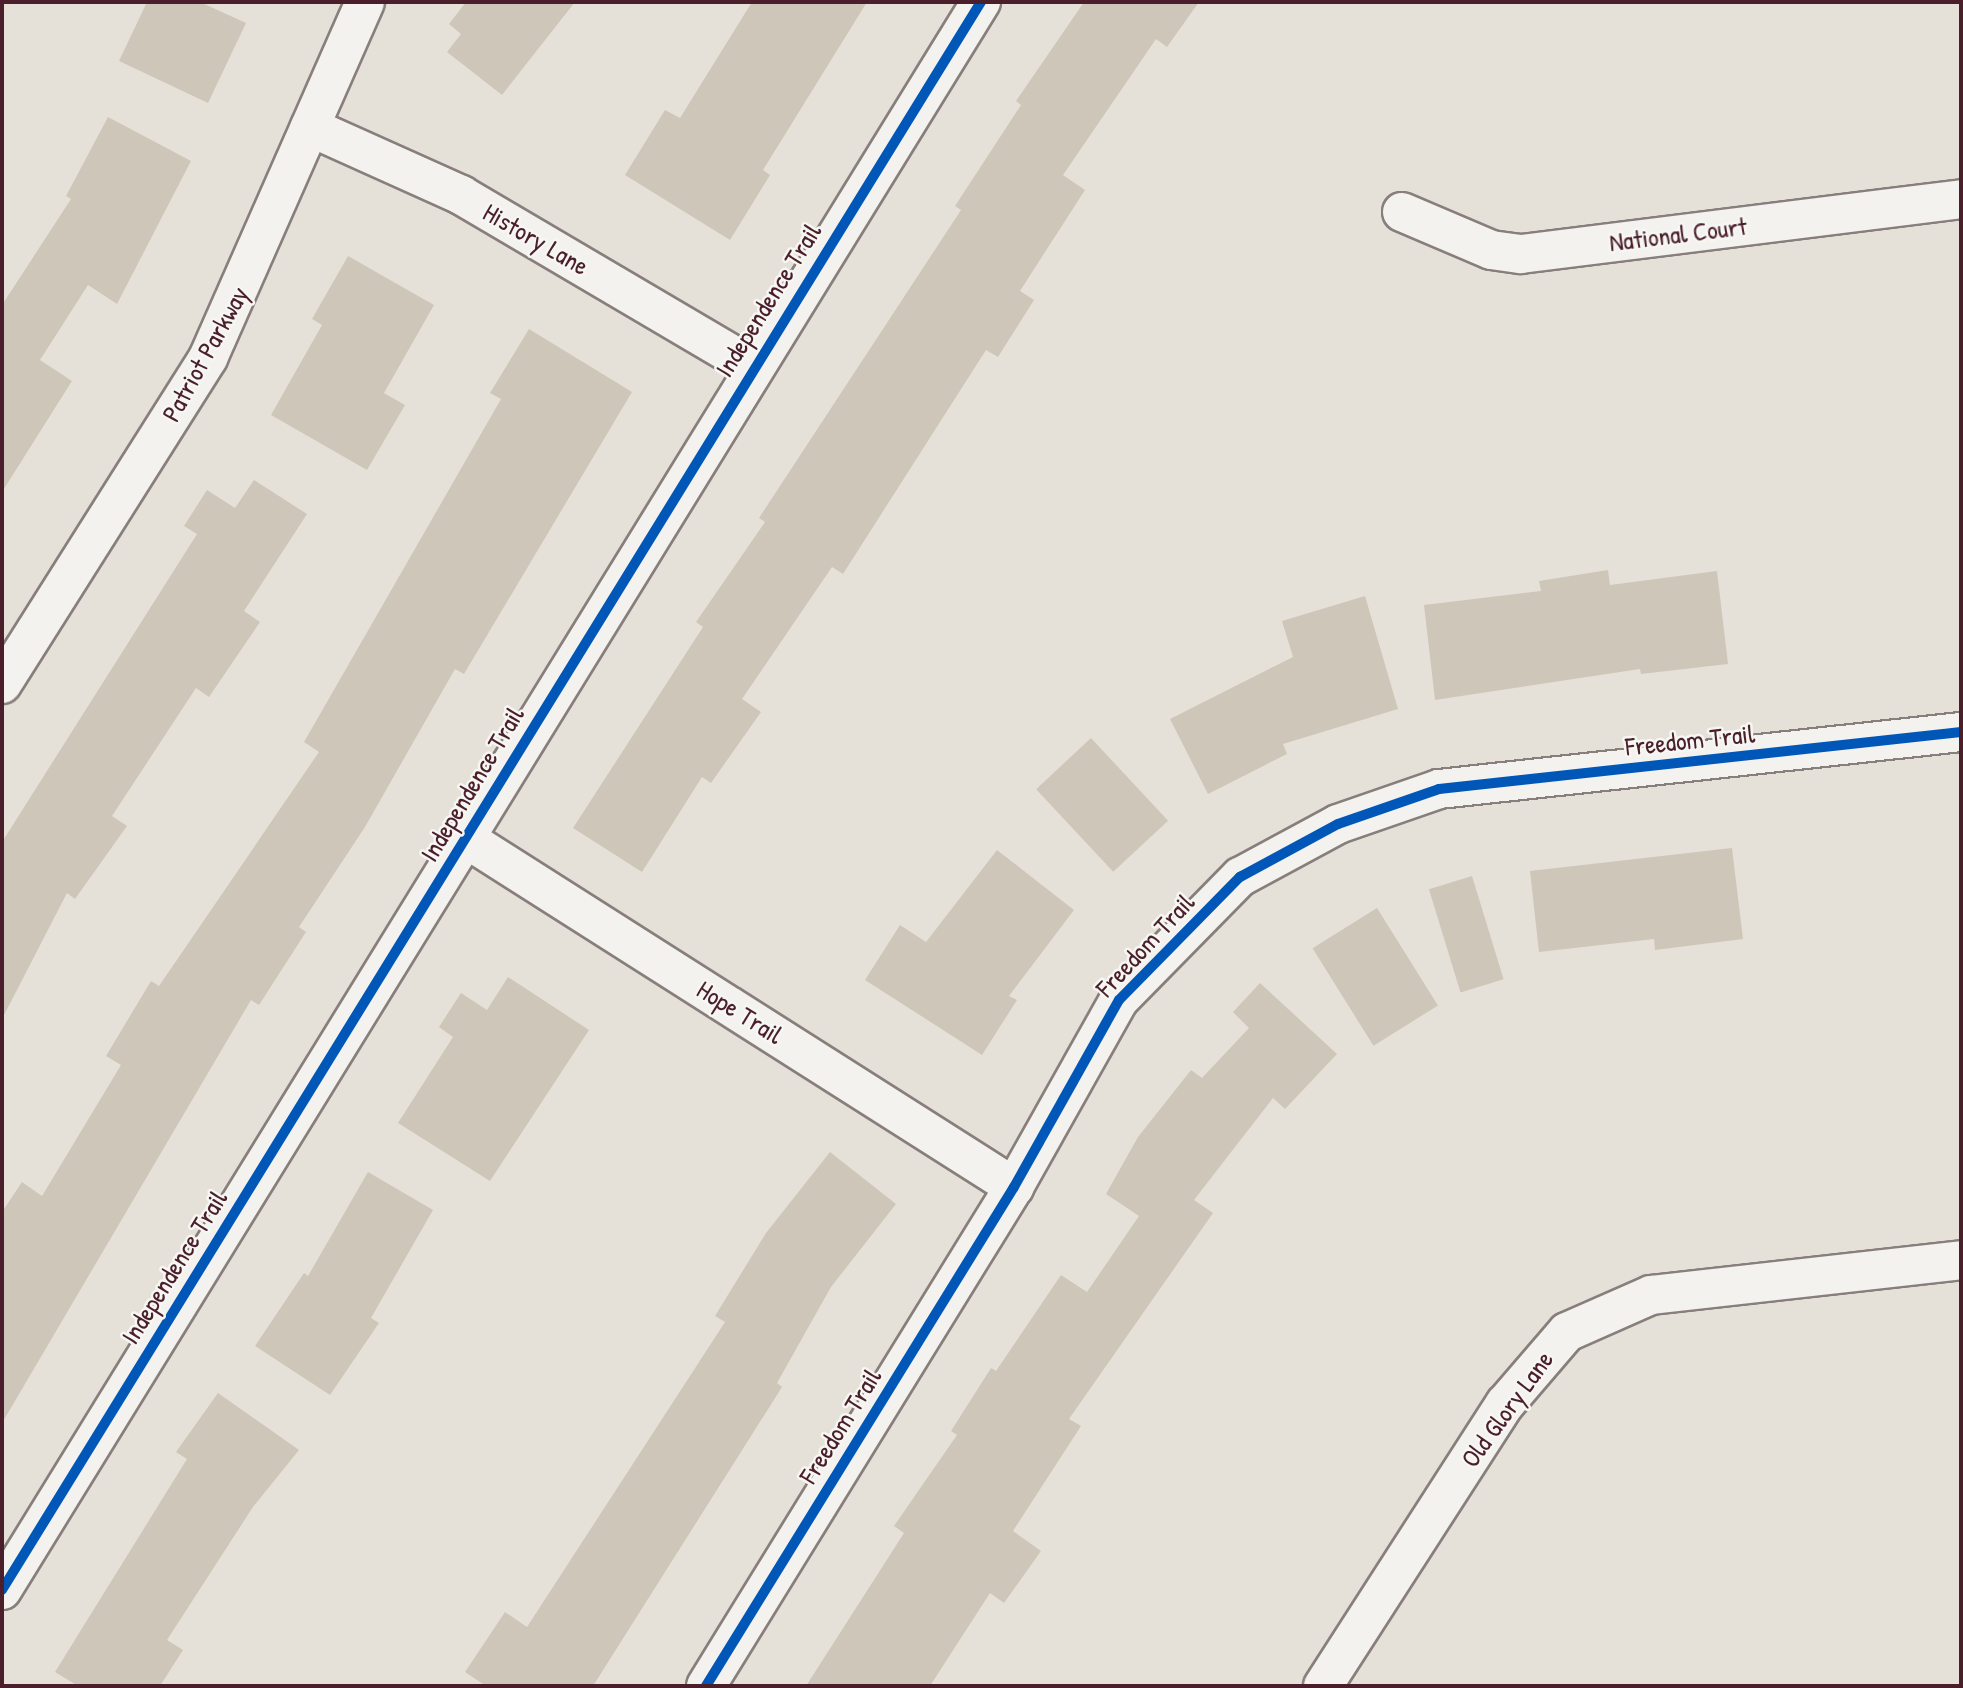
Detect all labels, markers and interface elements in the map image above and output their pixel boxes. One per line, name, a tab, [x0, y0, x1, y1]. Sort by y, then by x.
street label: History Lane	[478, 196, 594, 282]
street label: National Court	[1608, 210, 1748, 258]
street label: Independence Trail	[708, 217, 828, 383]
street label: Patriot Parkway	[155, 281, 255, 427]
street label: Independence Trail	[413, 701, 531, 867]
street label: Freedom Trail	[1624, 718, 1756, 762]
street label: Freedom Trail	[1089, 887, 1201, 1003]
street label: Hope Trail	[691, 974, 789, 1050]
street label: Independence Trail	[114, 1184, 234, 1350]
street label: Old Glory Lane	[1454, 1345, 1560, 1473]
street label: Freedom Trail	[792, 1363, 888, 1489]

